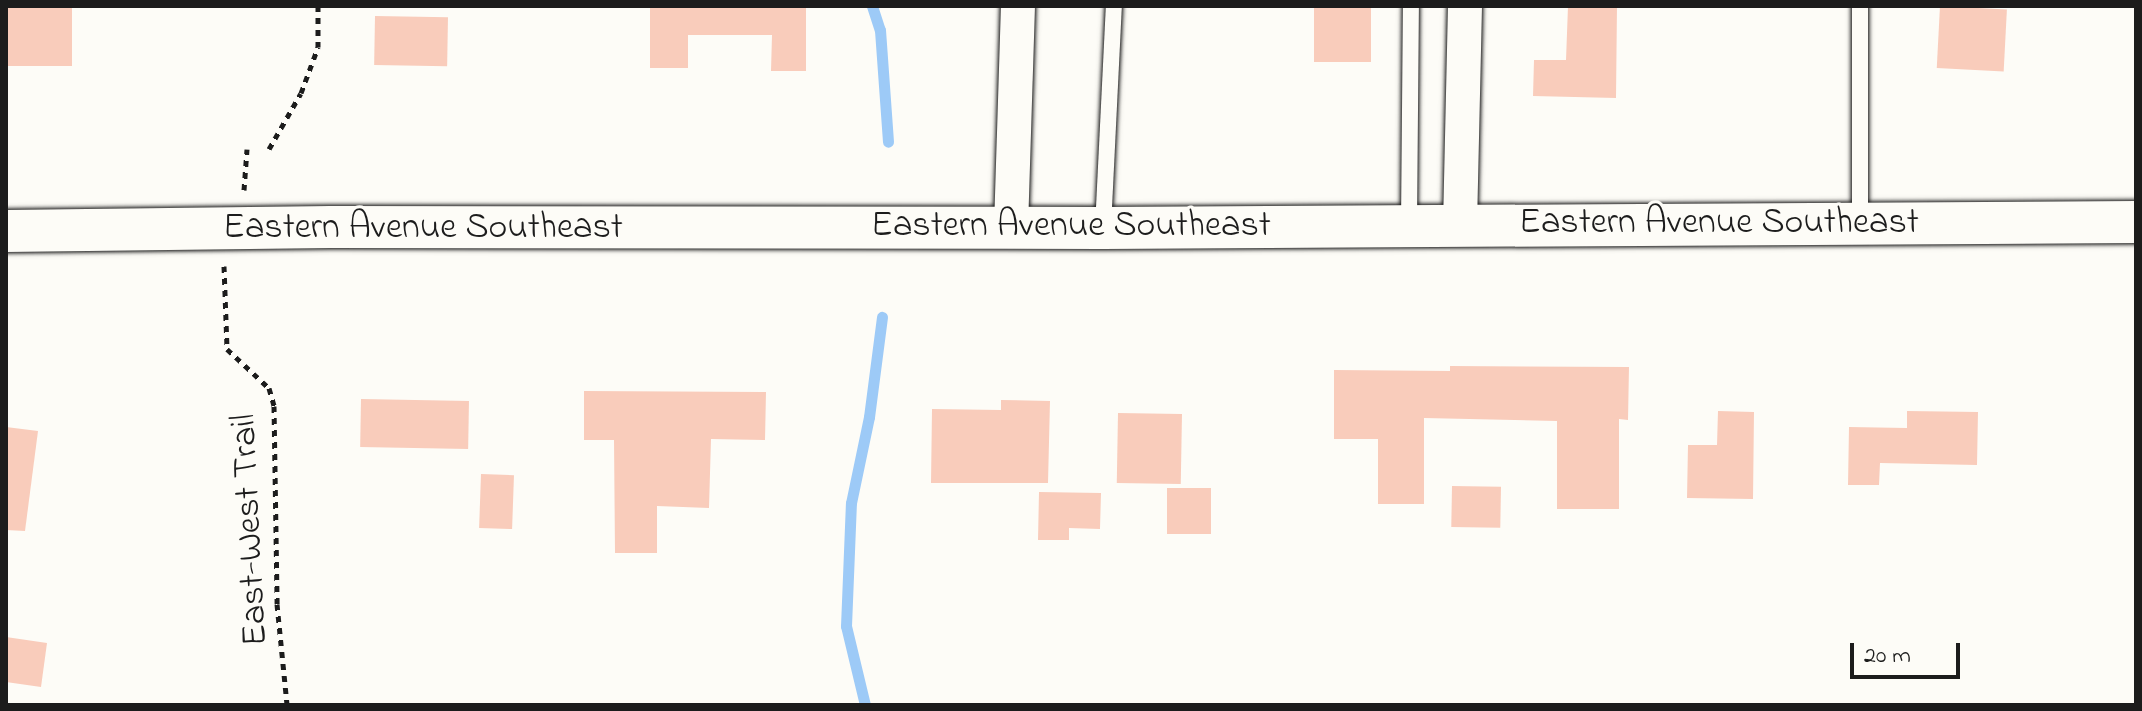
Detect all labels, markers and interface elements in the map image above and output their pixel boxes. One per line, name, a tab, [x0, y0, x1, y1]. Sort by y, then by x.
street label: Eastern Avenue Southeast	[1519, 202, 1919, 246]
street label: Eastern Avenue Southeast	[871, 205, 1271, 249]
street label: Eastern Avenue Southeast	[223, 207, 623, 251]
street label: East-West Trail	[223, 413, 279, 647]
scale bar	[1854, 627, 1964, 677]
text: 20 m	[1864, 639, 1911, 674]

